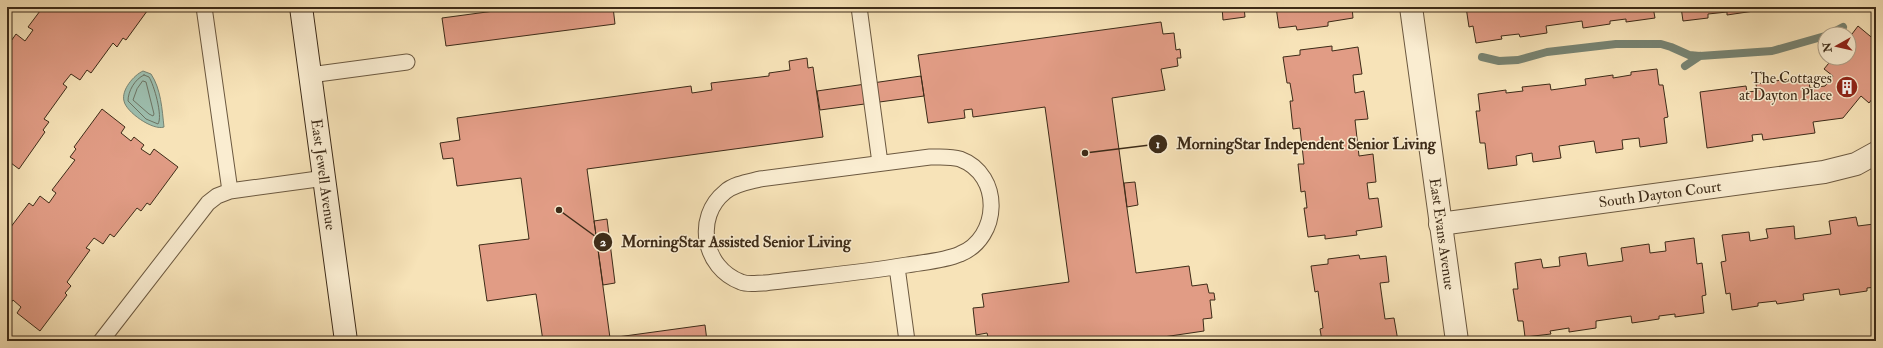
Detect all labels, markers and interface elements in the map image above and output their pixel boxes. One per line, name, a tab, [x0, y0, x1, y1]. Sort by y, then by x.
north arrow	[1817, 26, 1857, 66]
text: N	[1820, 40, 1835, 54]
place label: The Cottages at Dayton Place	[1739, 69, 1832, 105]
building icon: The Cottages at Dayton Place	[1834, 74, 1860, 100]
street label: East Jewell Avenue	[307, 118, 340, 231]
callout: MorningStar Independent Senior Living	[1148, 130, 1443, 158]
text: MorningStar Independent Senior Living	[1175, 134, 1437, 155]
text: 1	[1156, 137, 1160, 152]
street label: South Dayton Court	[1598, 176, 1723, 212]
street label: East Evans Avenue	[1425, 177, 1459, 291]
callout: MorningStar Assisted Senior Living	[593, 228, 859, 256]
text: MorningStar Assisted Senior Living	[620, 232, 852, 253]
text: 2	[600, 235, 606, 250]

